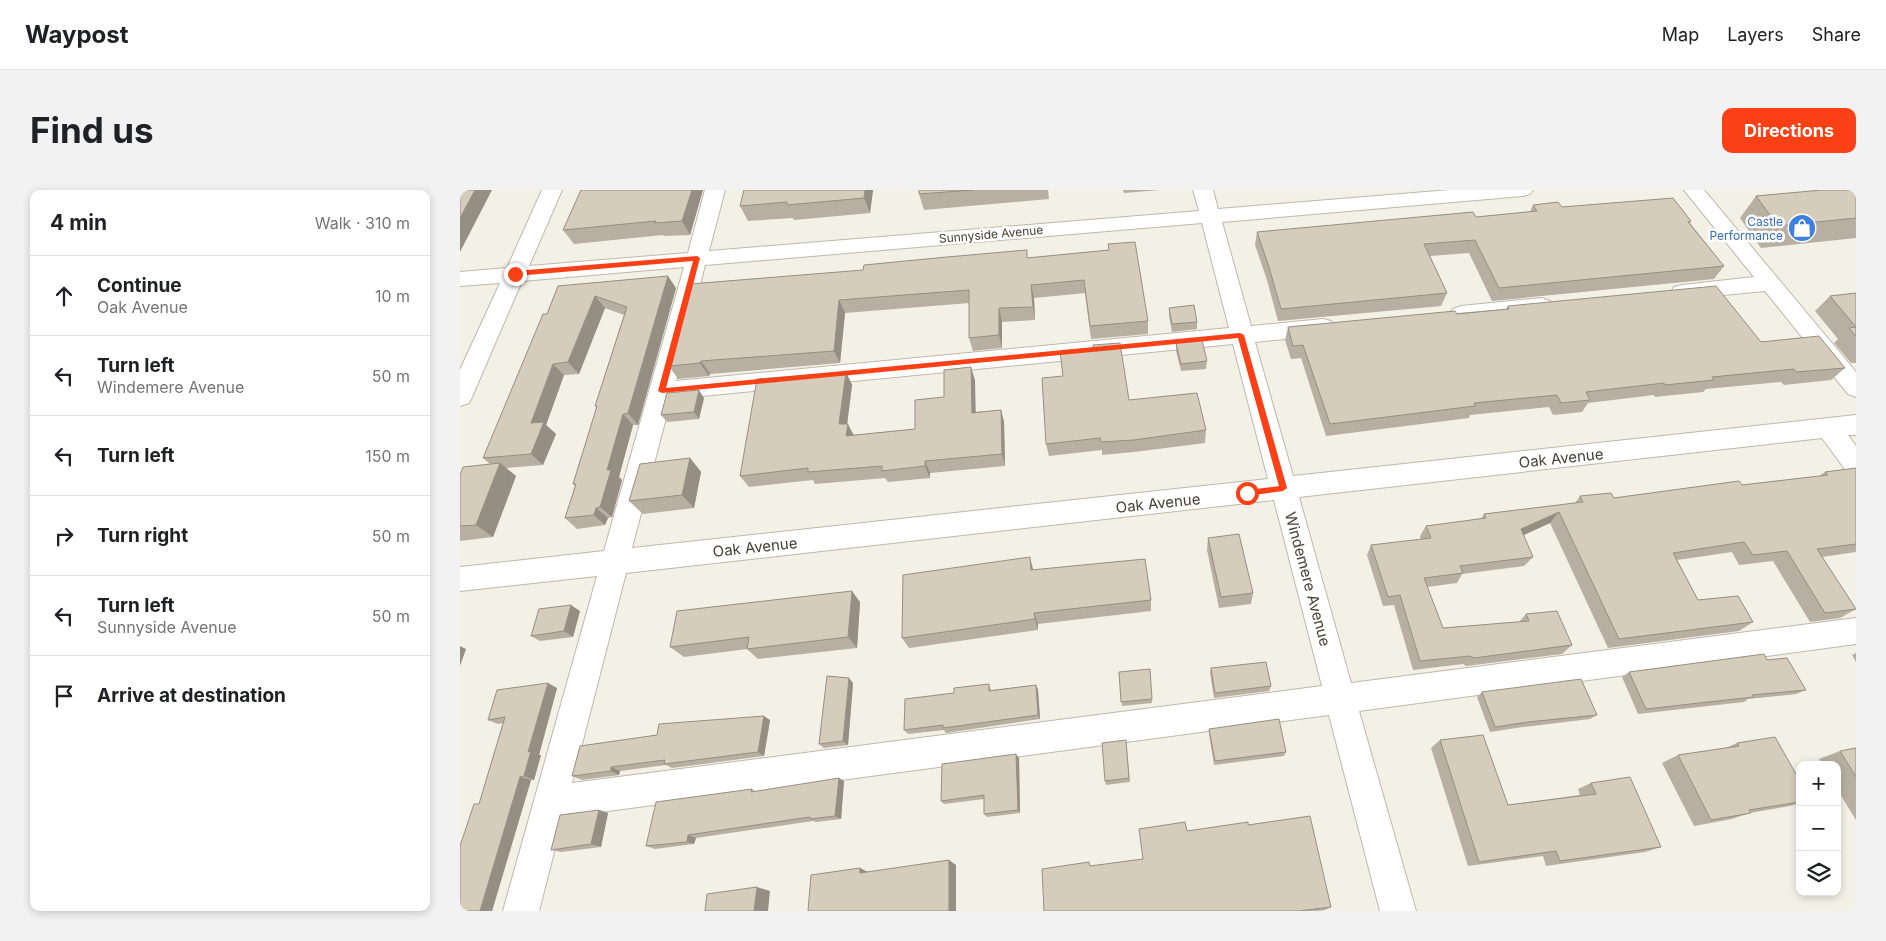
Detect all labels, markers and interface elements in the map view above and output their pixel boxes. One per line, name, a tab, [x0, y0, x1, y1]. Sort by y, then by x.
text: Waypost	[25, 20, 129, 49]
text: Map	[1662, 24, 1699, 45]
text: Layers	[1727, 24, 1784, 45]
text: Share	[1812, 24, 1861, 45]
button: Directions	[1722, 108, 1856, 153]
text: Find us	[30, 109, 154, 151]
text: 4 min	[50, 210, 107, 235]
text: Walk · 310 m	[315, 213, 410, 233]
shop icon: Castle Performance	[1787, 213, 1817, 243]
place label: Castle Performance	[1710, 214, 1783, 243]
street label: Sunnyside Avenue	[938, 222, 1044, 246]
route end	[504, 263, 527, 286]
text: Continue	[97, 274, 182, 297]
icon: ahead	[50, 282, 78, 310]
text: 10 m	[375, 286, 410, 306]
text: Oak Avenue	[97, 297, 188, 317]
text: Turn left	[97, 354, 175, 377]
icon: left	[50, 362, 78, 390]
text: 50 m	[372, 366, 410, 386]
text: Windemere Avenue	[97, 377, 244, 397]
icon: left	[50, 442, 78, 470]
text: Turn left	[97, 444, 175, 467]
street label: Oak Avenue	[1518, 444, 1604, 472]
text: 150 m	[365, 446, 410, 466]
route start	[1236, 482, 1259, 505]
street label: Oak Avenue	[1115, 489, 1201, 517]
street label: Windemere Avenue	[1281, 510, 1335, 648]
icon: right	[50, 522, 78, 550]
text: Turn right	[97, 524, 188, 547]
text: 50 m	[372, 526, 410, 546]
street label: Oak Avenue	[712, 533, 798, 561]
text: Turn left	[97, 594, 175, 617]
icon: left	[50, 602, 78, 630]
text: 50 m	[372, 606, 410, 626]
text: Sunnyside Avenue	[97, 617, 237, 637]
icon: arrive	[50, 682, 78, 710]
text: Arrive at destination	[97, 684, 286, 707]
map controls	[1796, 761, 1841, 896]
button: +	[1796, 761, 1841, 806]
button: −	[1796, 806, 1841, 851]
button: layers	[1796, 851, 1841, 896]

